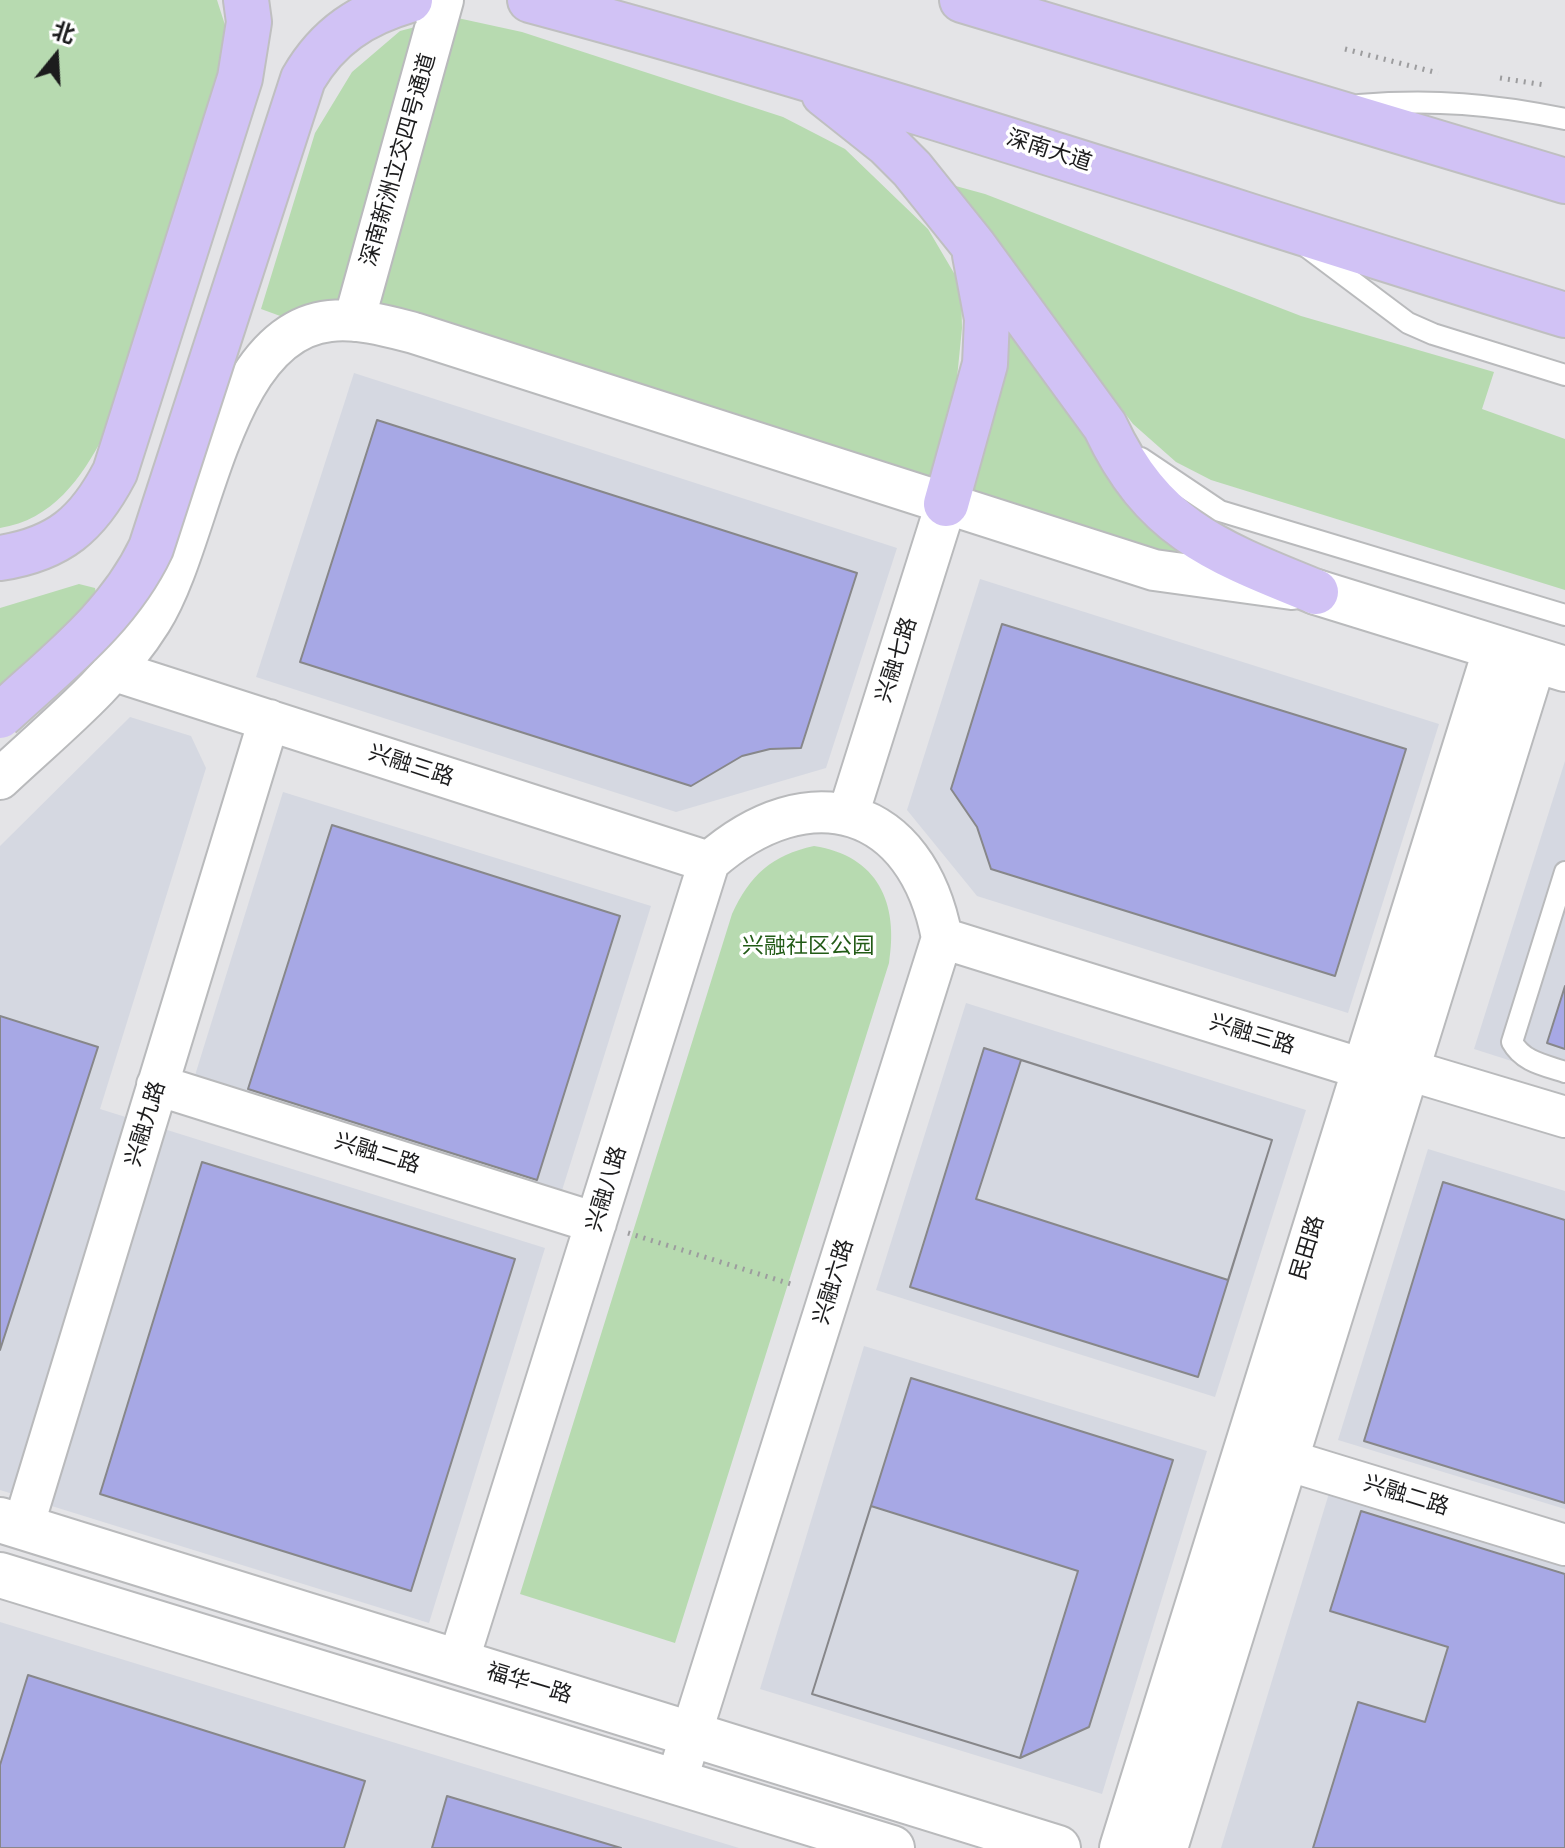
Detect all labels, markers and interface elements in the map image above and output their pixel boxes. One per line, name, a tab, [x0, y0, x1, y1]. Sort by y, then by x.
north arrow	[16, 16, 96, 96]
text: 北	[49, 17, 78, 48]
street label: 深南新洲立交四号通道	[356, 51, 442, 269]
street label: 深南大道	[1003, 125, 1095, 177]
street label: 兴融七路	[871, 614, 923, 706]
street label: 兴融三路	[365, 740, 457, 792]
park label: 兴融社区公园	[742, 934, 874, 960]
street label: 兴融三路	[1206, 1010, 1298, 1060]
street label: 兴融九路	[121, 1078, 171, 1170]
street label: 兴融二路	[331, 1129, 423, 1179]
street label: 兴融八路	[582, 1143, 632, 1235]
street label: 民田路	[1286, 1213, 1330, 1283]
street label: 兴融六路	[809, 1236, 859, 1328]
street label: 兴融二路	[1360, 1471, 1452, 1521]
street label: 福华一路	[483, 1659, 575, 1709]

